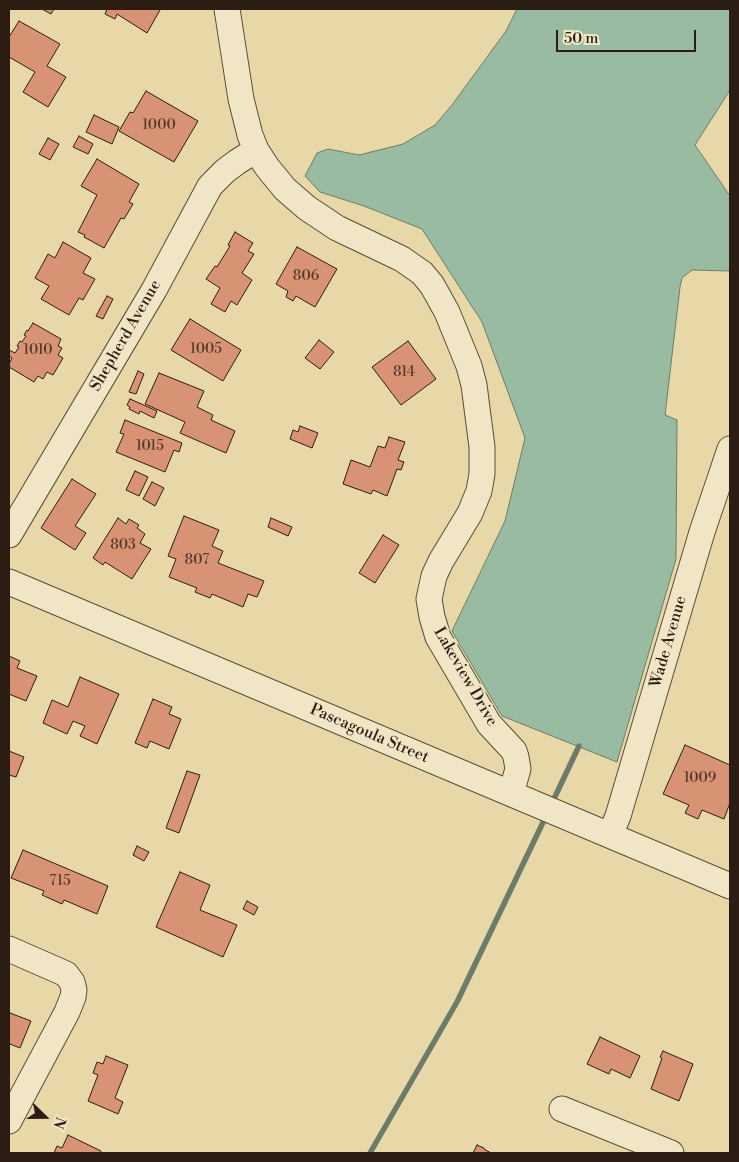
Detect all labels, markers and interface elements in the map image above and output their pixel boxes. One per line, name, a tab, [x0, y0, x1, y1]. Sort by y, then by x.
scale bar	[559, 20, 699, 52]
text: 50 m	[564, 29, 598, 48]
house number: 1000	[142, 118, 176, 134]
house number: 806	[293, 269, 319, 285]
street label: Shepherd Avenue	[86, 277, 166, 395]
house number: 1005	[190, 342, 222, 358]
house number: 1010	[23, 343, 53, 359]
house number: 814	[393, 365, 415, 381]
house number: 1015	[136, 439, 164, 455]
house number: 803	[110, 538, 136, 554]
house number: 807	[185, 553, 209, 569]
street label: Wade Avenue	[647, 594, 691, 690]
street label: Lakeview Drive	[429, 624, 501, 730]
street label: Pascagoula Street	[307, 700, 431, 768]
house number: 1009	[684, 771, 716, 787]
house number: 715	[49, 874, 71, 890]
north arrow	[20, 1092, 70, 1142]
text: N	[48, 1114, 69, 1131]

